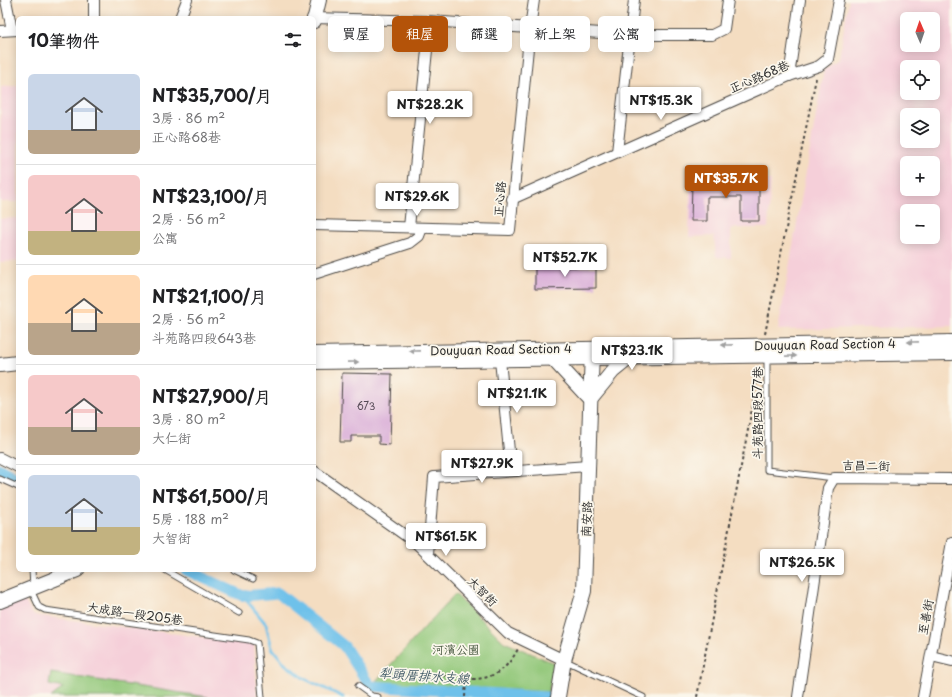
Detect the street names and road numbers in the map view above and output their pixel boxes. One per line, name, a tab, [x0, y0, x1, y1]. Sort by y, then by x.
street label: 正心路68巷	[726, 55, 792, 97]
street label: 正心路	[488, 180, 510, 218]
street label: Douyuan Road Section 4	[754, 334, 896, 354]
street label: Douyuan Road Section 4	[430, 339, 572, 359]
street label: 斗苑路四段577巷	[748, 367, 766, 459]
street label: 吉昌二街	[842, 456, 890, 474]
street label: 南安路	[576, 501, 596, 537]
street label: 大智街	[464, 572, 502, 610]
street label: 大成路一段205巷	[86, 597, 184, 629]
street label: 至善街	[913, 598, 937, 636]

